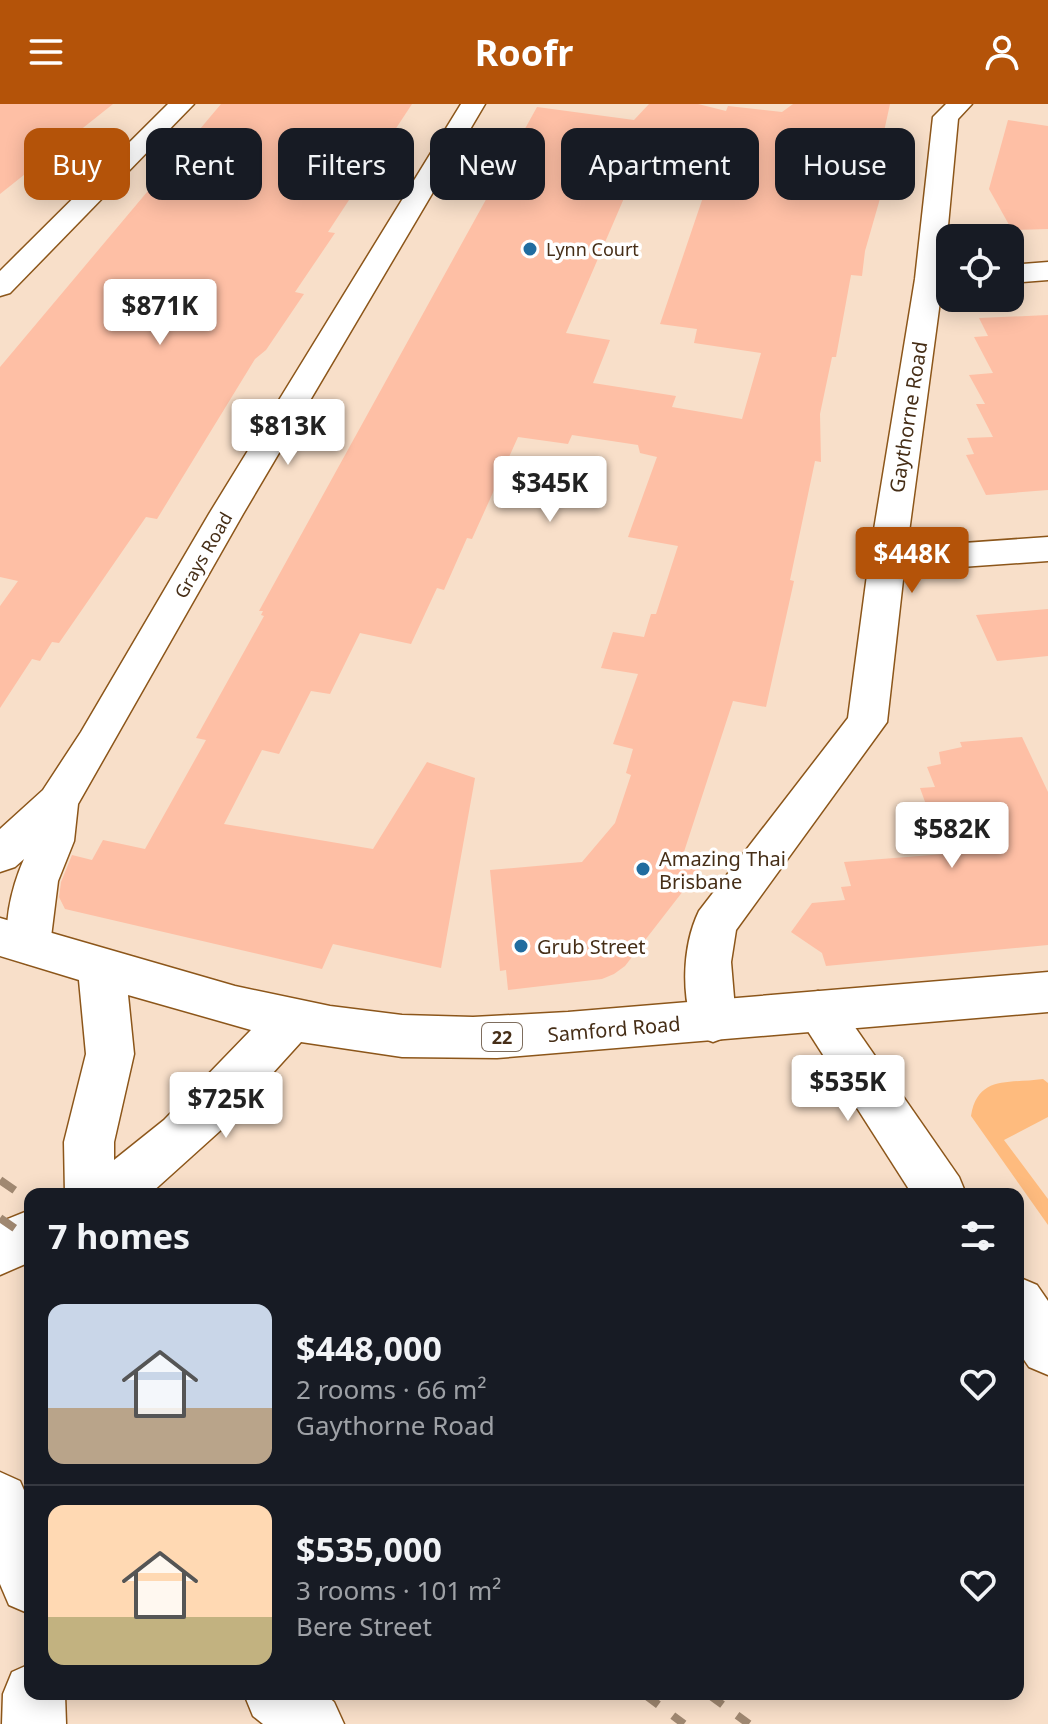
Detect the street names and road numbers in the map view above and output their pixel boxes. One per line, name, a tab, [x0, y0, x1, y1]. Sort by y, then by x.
street label: Gaythorne Road	[883, 339, 933, 495]
street label: Grays Road	[169, 507, 237, 603]
street label: Samford Road	[546, 1010, 682, 1048]
road number: 22	[482, 1023, 522, 1051]

